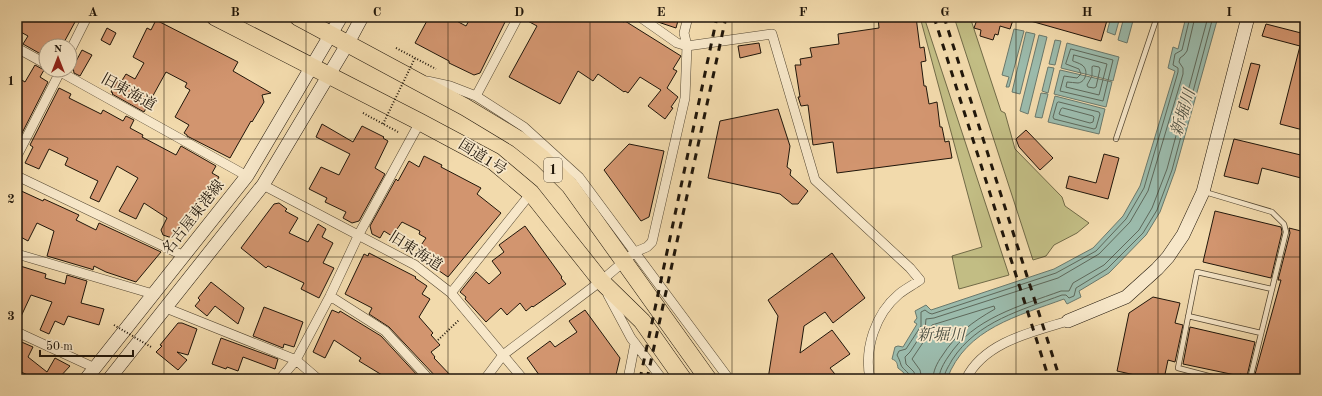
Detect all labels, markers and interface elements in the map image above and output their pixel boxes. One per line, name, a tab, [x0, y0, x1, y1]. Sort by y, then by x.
text: A	[88, 6, 98, 19]
text: B	[230, 6, 240, 19]
text: C	[373, 6, 381, 19]
text: D	[514, 6, 524, 19]
text: E	[657, 6, 666, 19]
text: F	[799, 6, 808, 19]
text: G	[940, 6, 950, 19]
text: H	[1082, 6, 1093, 19]
text: I	[1226, 6, 1232, 19]
north arrow	[38, 38, 78, 78]
text: N	[54, 44, 63, 55]
street label: 旧東海道	[98, 70, 159, 114]
text: 1	[7, 75, 15, 88]
water label: 新堀川	[1167, 85, 1199, 138]
street label: 国道1号	[455, 136, 510, 179]
road number: 1	[544, 158, 562, 182]
street label: 名古屋東港線	[159, 177, 228, 258]
text: 2	[7, 193, 15, 206]
street label: 旧東海道	[386, 228, 445, 274]
text: 3	[7, 310, 15, 323]
water label: 新堀川	[917, 326, 967, 344]
scale bar	[40, 332, 133, 358]
text: 50 m	[46, 340, 73, 353]

